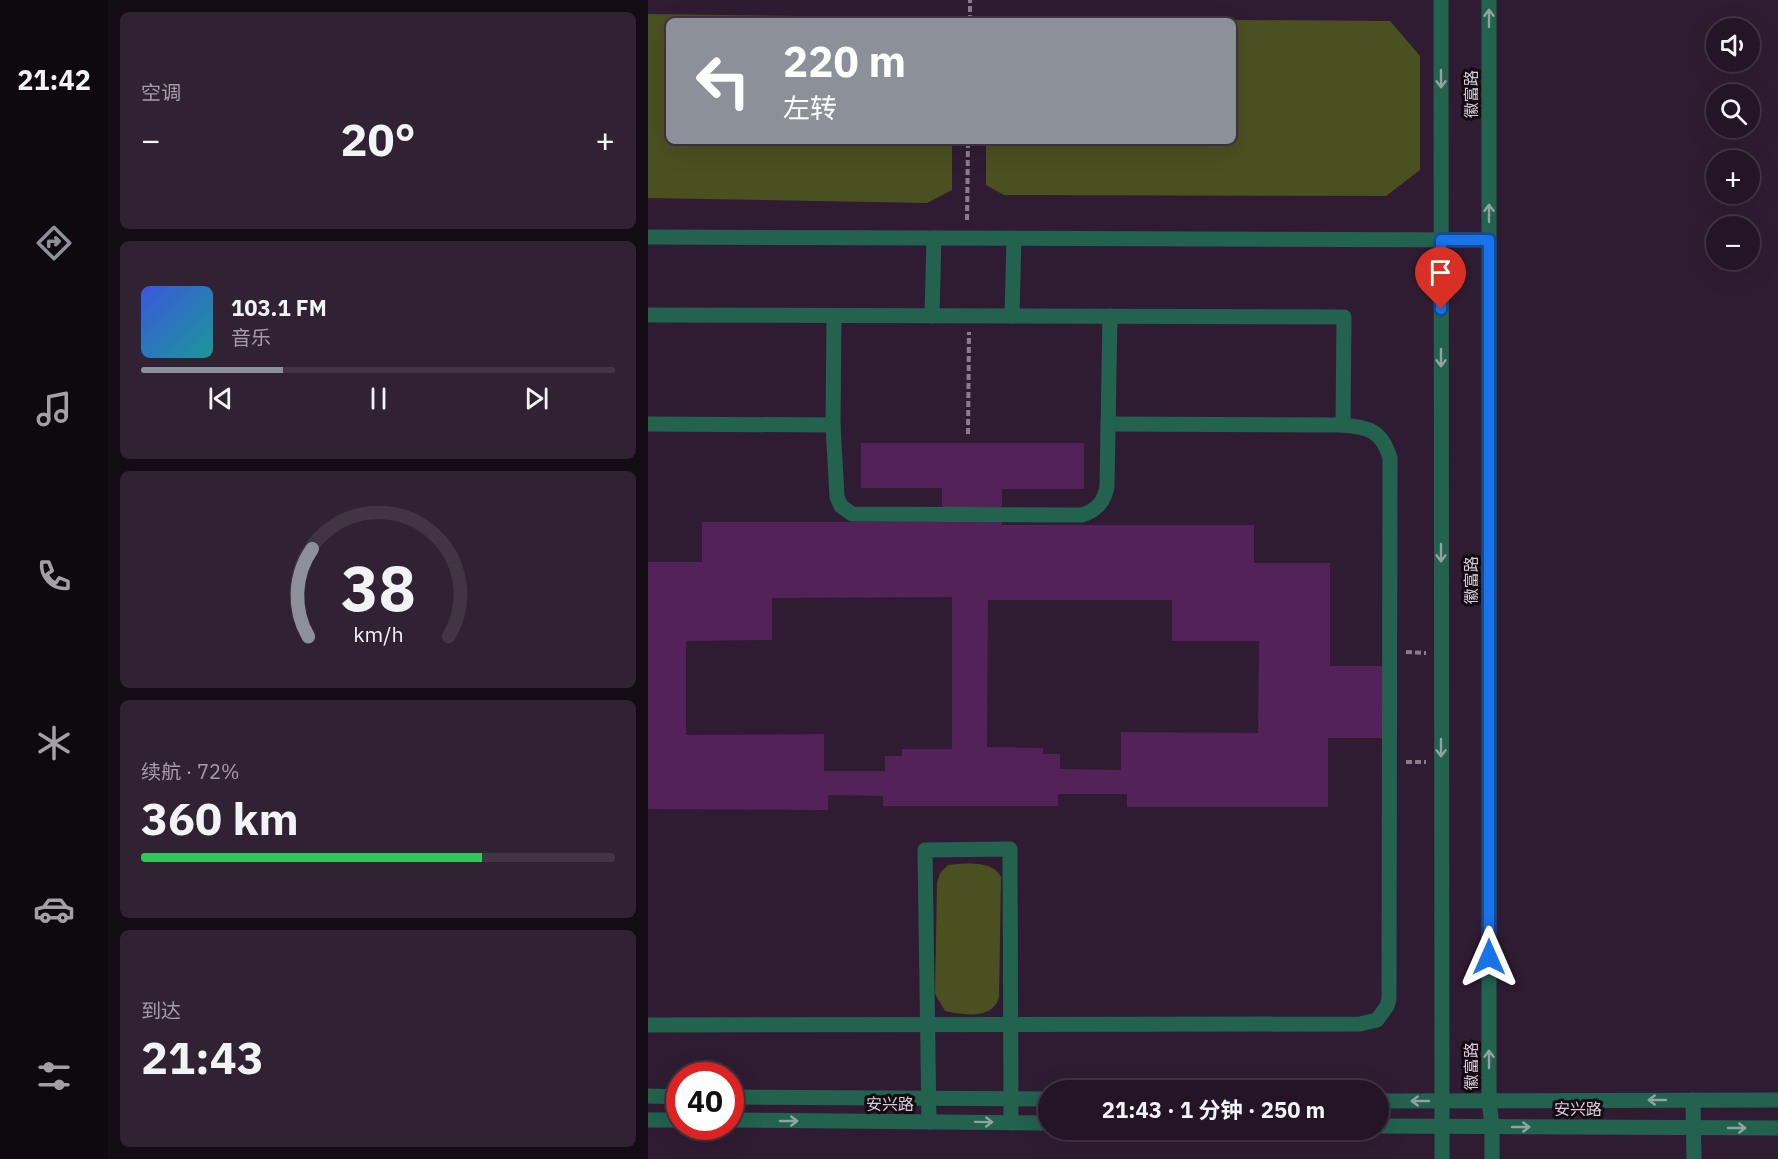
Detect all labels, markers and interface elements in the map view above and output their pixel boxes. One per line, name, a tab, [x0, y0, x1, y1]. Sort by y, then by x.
one-way arrow	[1483, 8, 1495, 28]
map controls	[1706, 18, 1760, 270]
button: sound	[1706, 18, 1760, 72]
text: 220 m	[783, 34, 906, 89]
icon: left	[684, 42, 762, 120]
text: 21:42	[17, 62, 91, 97]
one-way arrow	[1435, 69, 1447, 89]
street label: 徽富路	[1461, 70, 1481, 118]
text: 空调	[141, 79, 181, 106]
button: search	[1706, 84, 1760, 138]
text: 左转	[783, 90, 837, 125]
text: 20°	[340, 110, 416, 168]
text: −	[141, 118, 161, 161]
text: +	[595, 118, 615, 161]
button: +	[1706, 150, 1760, 204]
one-way arrow	[1483, 203, 1495, 223]
button: −	[1706, 216, 1760, 270]
icon: directions	[33, 222, 75, 264]
pin	[1415, 247, 1466, 309]
icon: arrive	[1424, 256, 1457, 289]
text: 103.1 FM	[231, 293, 327, 322]
text: 音乐	[231, 324, 271, 351]
one-way arrow	[1435, 348, 1447, 368]
icon: previous	[204, 382, 237, 415]
icon: pause	[362, 382, 395, 415]
icon: next	[520, 382, 553, 415]
icon: music	[33, 388, 75, 430]
one-way arrow	[1435, 543, 1447, 563]
text: 38	[341, 547, 415, 628]
icon: phone	[33, 555, 75, 597]
street label: 徽富路	[1461, 556, 1481, 604]
text: km/h	[353, 620, 403, 648]
icon: climate	[33, 722, 75, 764]
one-way arrow	[1435, 738, 1447, 758]
text: 续航 · 72%	[141, 758, 240, 785]
text: 360 km	[141, 789, 299, 847]
icon: car	[33, 888, 75, 930]
position arrow	[1457, 925, 1521, 989]
text: 到达	[141, 997, 181, 1024]
text: 21:43	[141, 1028, 264, 1086]
street label: 徽富路	[1461, 1042, 1481, 1090]
one-way arrow	[1483, 1049, 1495, 1069]
icon: filters	[33, 1055, 75, 1097]
speed limit sign: 40	[666, 1062, 744, 1140]
street label: 安兴路	[866, 1094, 914, 1114]
one-way arrow	[1647, 1094, 1667, 1106]
text: 21:43 · 1 分钟 · 250 m	[1102, 1095, 1325, 1124]
one-way arrow	[1410, 1095, 1430, 1107]
street label: 安兴路	[1554, 1099, 1602, 1119]
one-way arrow	[778, 1115, 798, 1127]
one-way arrow	[973, 1117, 993, 1128]
one-way arrow	[1510, 1121, 1530, 1133]
one-way arrow	[1726, 1122, 1746, 1134]

